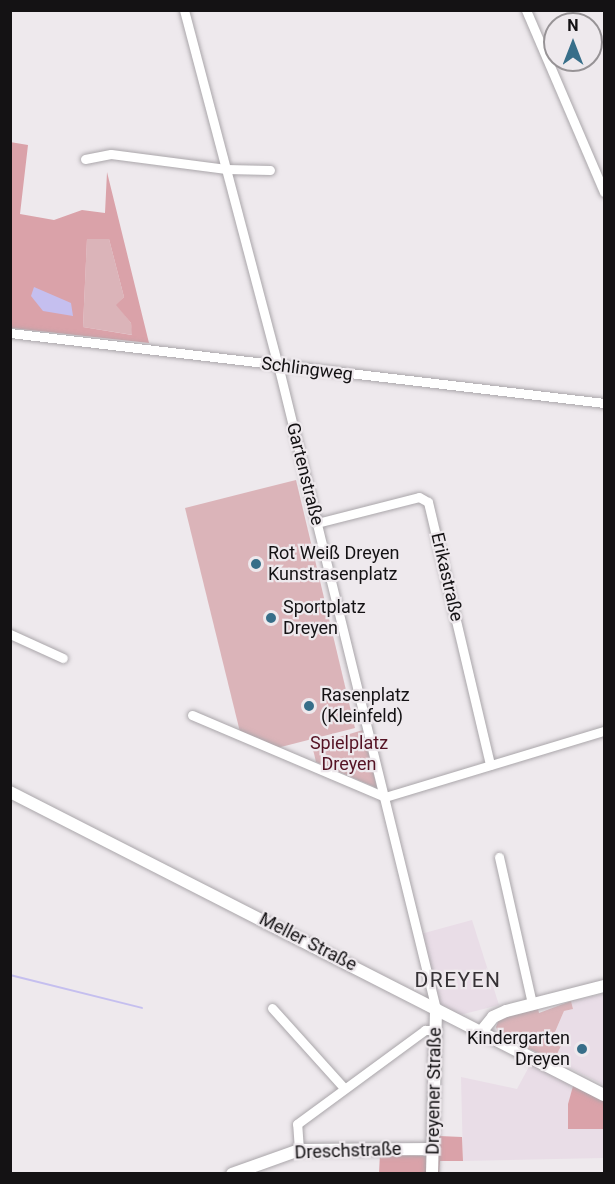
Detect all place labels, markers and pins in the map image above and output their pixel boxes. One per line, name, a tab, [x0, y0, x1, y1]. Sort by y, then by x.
place label: Rot Weiß Dreyen Kunstrasenplatz	[268, 543, 400, 586]
marker: Rot Weiß Dreyen Kunstrasenplatz	[249, 557, 263, 571]
place label: Sportplatz Dreyen	[283, 597, 366, 640]
marker: Sportplatz Dreyen	[264, 611, 278, 625]
place label: Rasenplatz (Kleinfeld)	[321, 685, 410, 728]
marker: Rasenplatz (Kleinfeld)	[302, 699, 316, 713]
place label: Kindergarten Dreyen	[467, 1028, 570, 1070]
marker: Kindergarten Dreyen	[575, 1042, 589, 1056]

